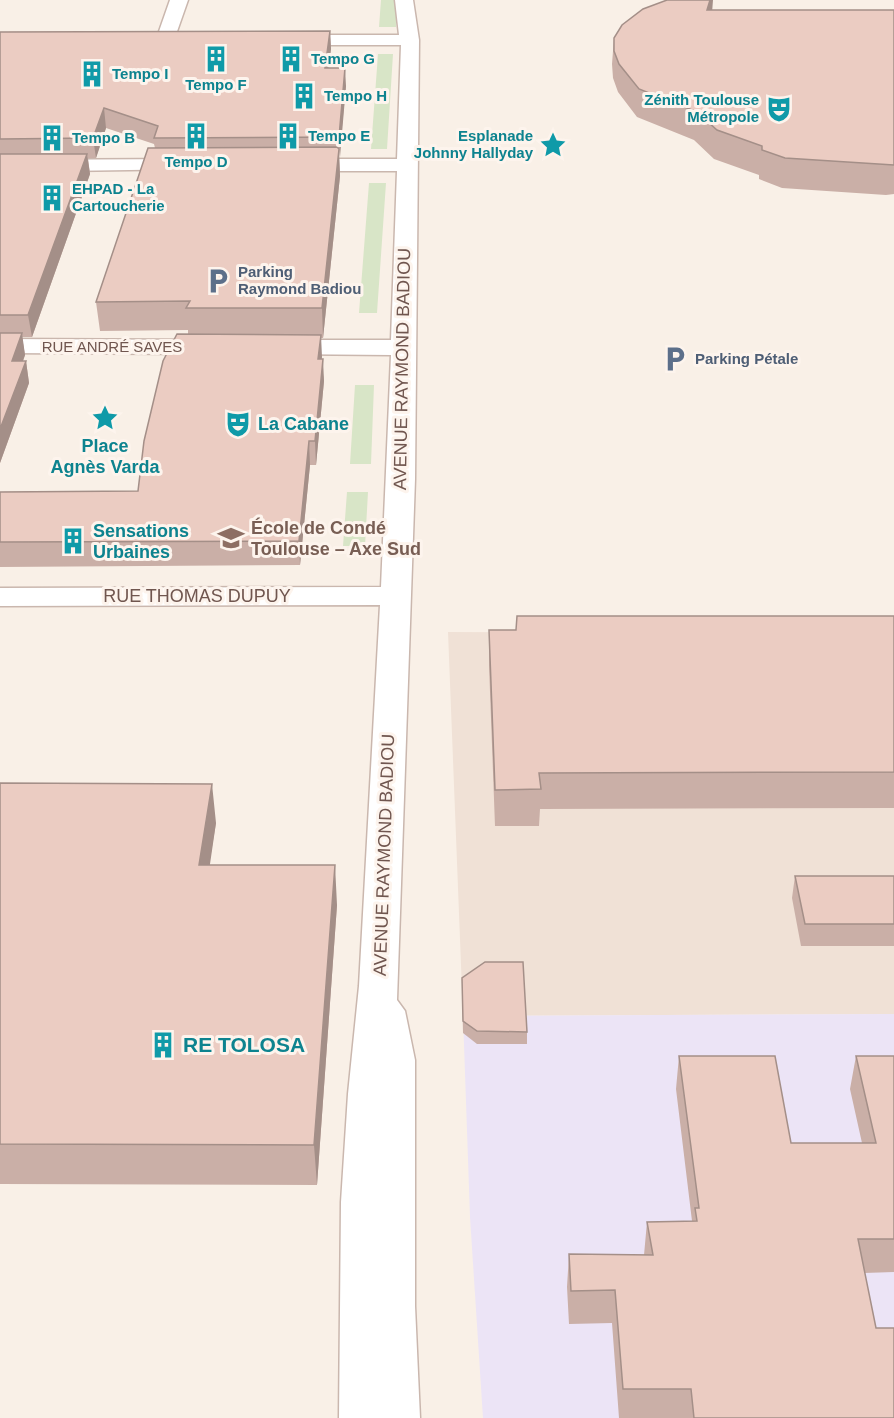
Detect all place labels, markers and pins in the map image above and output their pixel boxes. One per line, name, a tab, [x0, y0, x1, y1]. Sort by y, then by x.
building icon: Tempo F	[201, 44, 231, 74]
building icon: Tempo G	[276, 44, 306, 74]
place label: Tempo G	[311, 50, 375, 67]
building icon: Tempo I	[77, 59, 107, 89]
place label: Tempo I	[112, 65, 168, 82]
place label: Tempo F	[185, 76, 247, 93]
building icon: Tempo H	[289, 81, 319, 111]
place label: Tempo H	[324, 87, 387, 104]
place label: Zénith Toulouse Métropole	[644, 91, 759, 125]
theatre icon: Zénith Toulouse Métropole	[764, 94, 794, 124]
building icon: Tempo D	[181, 121, 211, 151]
building icon: Tempo E	[273, 121, 303, 151]
building icon: Tempo B	[37, 123, 67, 153]
place label: Tempo E	[308, 127, 370, 144]
place label: Esplanade Johnny Hallyday	[414, 127, 534, 161]
place label: Tempo B	[72, 129, 135, 146]
place icon: Esplanade Johnny Hallyday	[538, 130, 568, 160]
place label: Tempo D	[164, 153, 228, 170]
place label: EHPAD - La Cartoucherie	[72, 180, 165, 214]
building icon: EHPAD - La Cartoucherie	[37, 183, 67, 213]
place label: Parking Raymond Badiou	[238, 263, 361, 297]
parking icon: Parking Raymond Badiou	[203, 266, 233, 296]
parking icon: Parking Pétale	[660, 344, 690, 374]
place label: Parking Pétale	[695, 350, 798, 367]
place icon: Place Agnès Varda	[90, 403, 120, 433]
theatre icon: La Cabane	[223, 409, 253, 439]
place label: La Cabane	[258, 414, 349, 434]
place label: Place Agnès Varda	[50, 436, 161, 477]
place label: École de Condé Toulouse – Axe Sud	[251, 517, 421, 559]
place label: Sensations Urbaines	[93, 521, 189, 562]
school or university icon: École de Condé Toulouse – Axe Sud	[216, 523, 246, 553]
building icon: Sensations Urbaines	[58, 526, 88, 556]
building icon: RE TOLOSA	[148, 1030, 178, 1060]
place label: RE TOLOSA	[183, 1033, 305, 1056]

